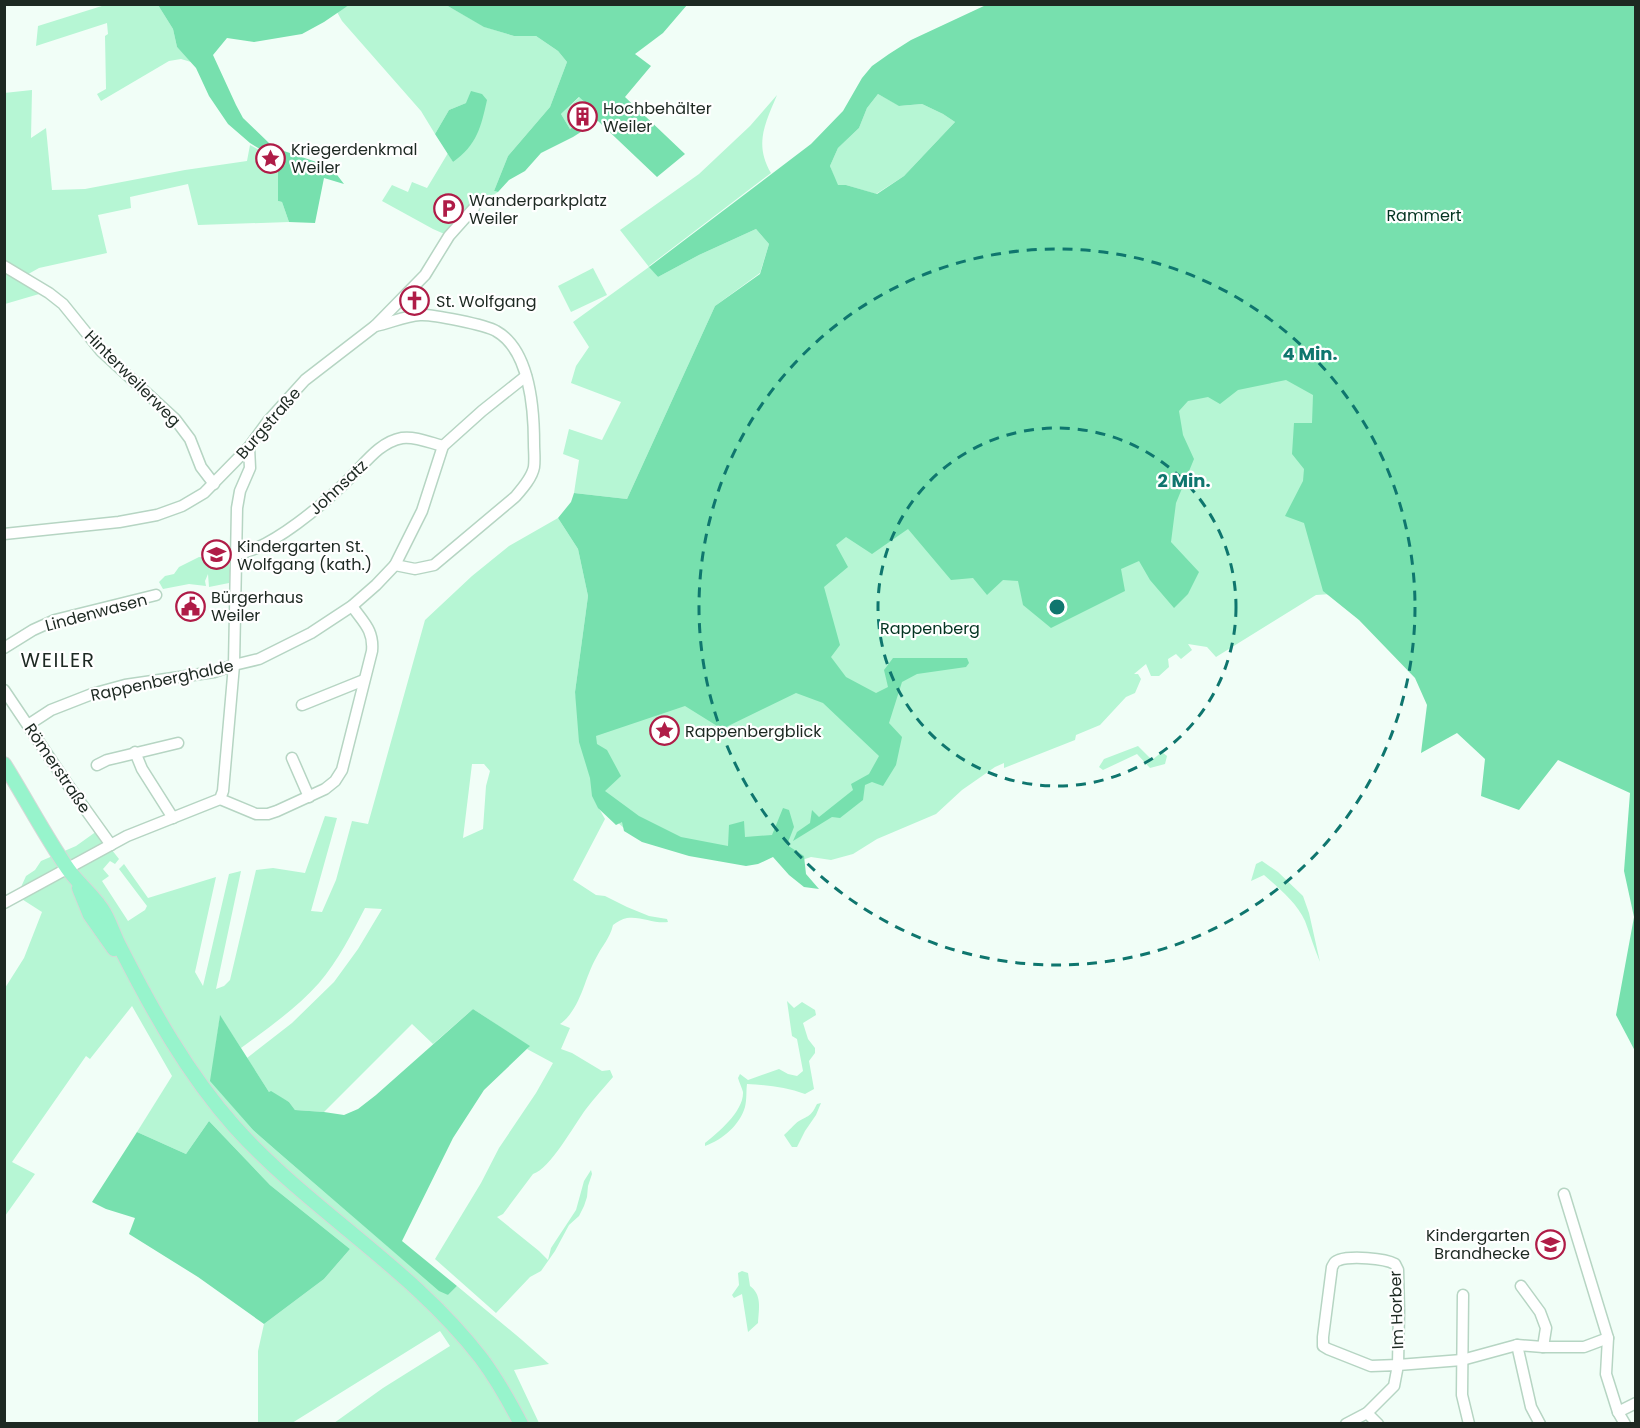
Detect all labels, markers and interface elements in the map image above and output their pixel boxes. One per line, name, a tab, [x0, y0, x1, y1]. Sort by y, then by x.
place label: Hochbehälter Weiler	[603, 97, 712, 138]
building icon: Hochbehälter Weiler	[566, 101, 598, 133]
place label: Kriegerdenkmal Weiler	[291, 138, 418, 179]
place icon: Kriegerdenkmal Weiler	[254, 142, 286, 174]
place label: Wanderparkplatz Weiler	[469, 189, 607, 230]
parking icon: Wanderparkplatz Weiler	[432, 193, 464, 225]
park label: Rammert	[1386, 204, 1462, 227]
church icon: St. Wolfgang	[399, 285, 431, 317]
place label: St. Wolfgang	[436, 290, 537, 313]
street label: Hinterweilerweg	[79, 325, 186, 432]
text: 4 Min.	[1282, 341, 1338, 366]
street label: Burgstraße	[231, 382, 306, 464]
street label: Johnsatz	[304, 455, 372, 520]
text: 2 Min.	[1157, 468, 1211, 493]
place label: Kindergarten St. Wolfgang (kath.)	[237, 535, 372, 576]
school or university icon: Kindergarten St. Wolfgang (kath.)	[200, 539, 232, 571]
place label: Bürgerhaus Weiler	[211, 586, 303, 627]
street label: Lindenwasen	[43, 588, 150, 637]
public building icon: Bürgerhaus Weiler	[174, 590, 206, 622]
centre of rings	[1047, 597, 1067, 617]
park label: Rappenberg	[880, 617, 980, 640]
district label: WEILER	[21, 646, 95, 674]
street label: Rappenberghalde	[89, 654, 236, 707]
place icon: Rappenbergblick	[648, 715, 680, 747]
street label: Römerstraße	[19, 719, 96, 818]
place label: Rappenbergblick	[685, 720, 822, 743]
place label: Kindergarten Brandhecke	[1426, 1224, 1530, 1265]
school or university icon: Kindergarten Brandhecke	[1535, 1228, 1567, 1260]
street label: Im Horber	[1384, 1270, 1409, 1350]

